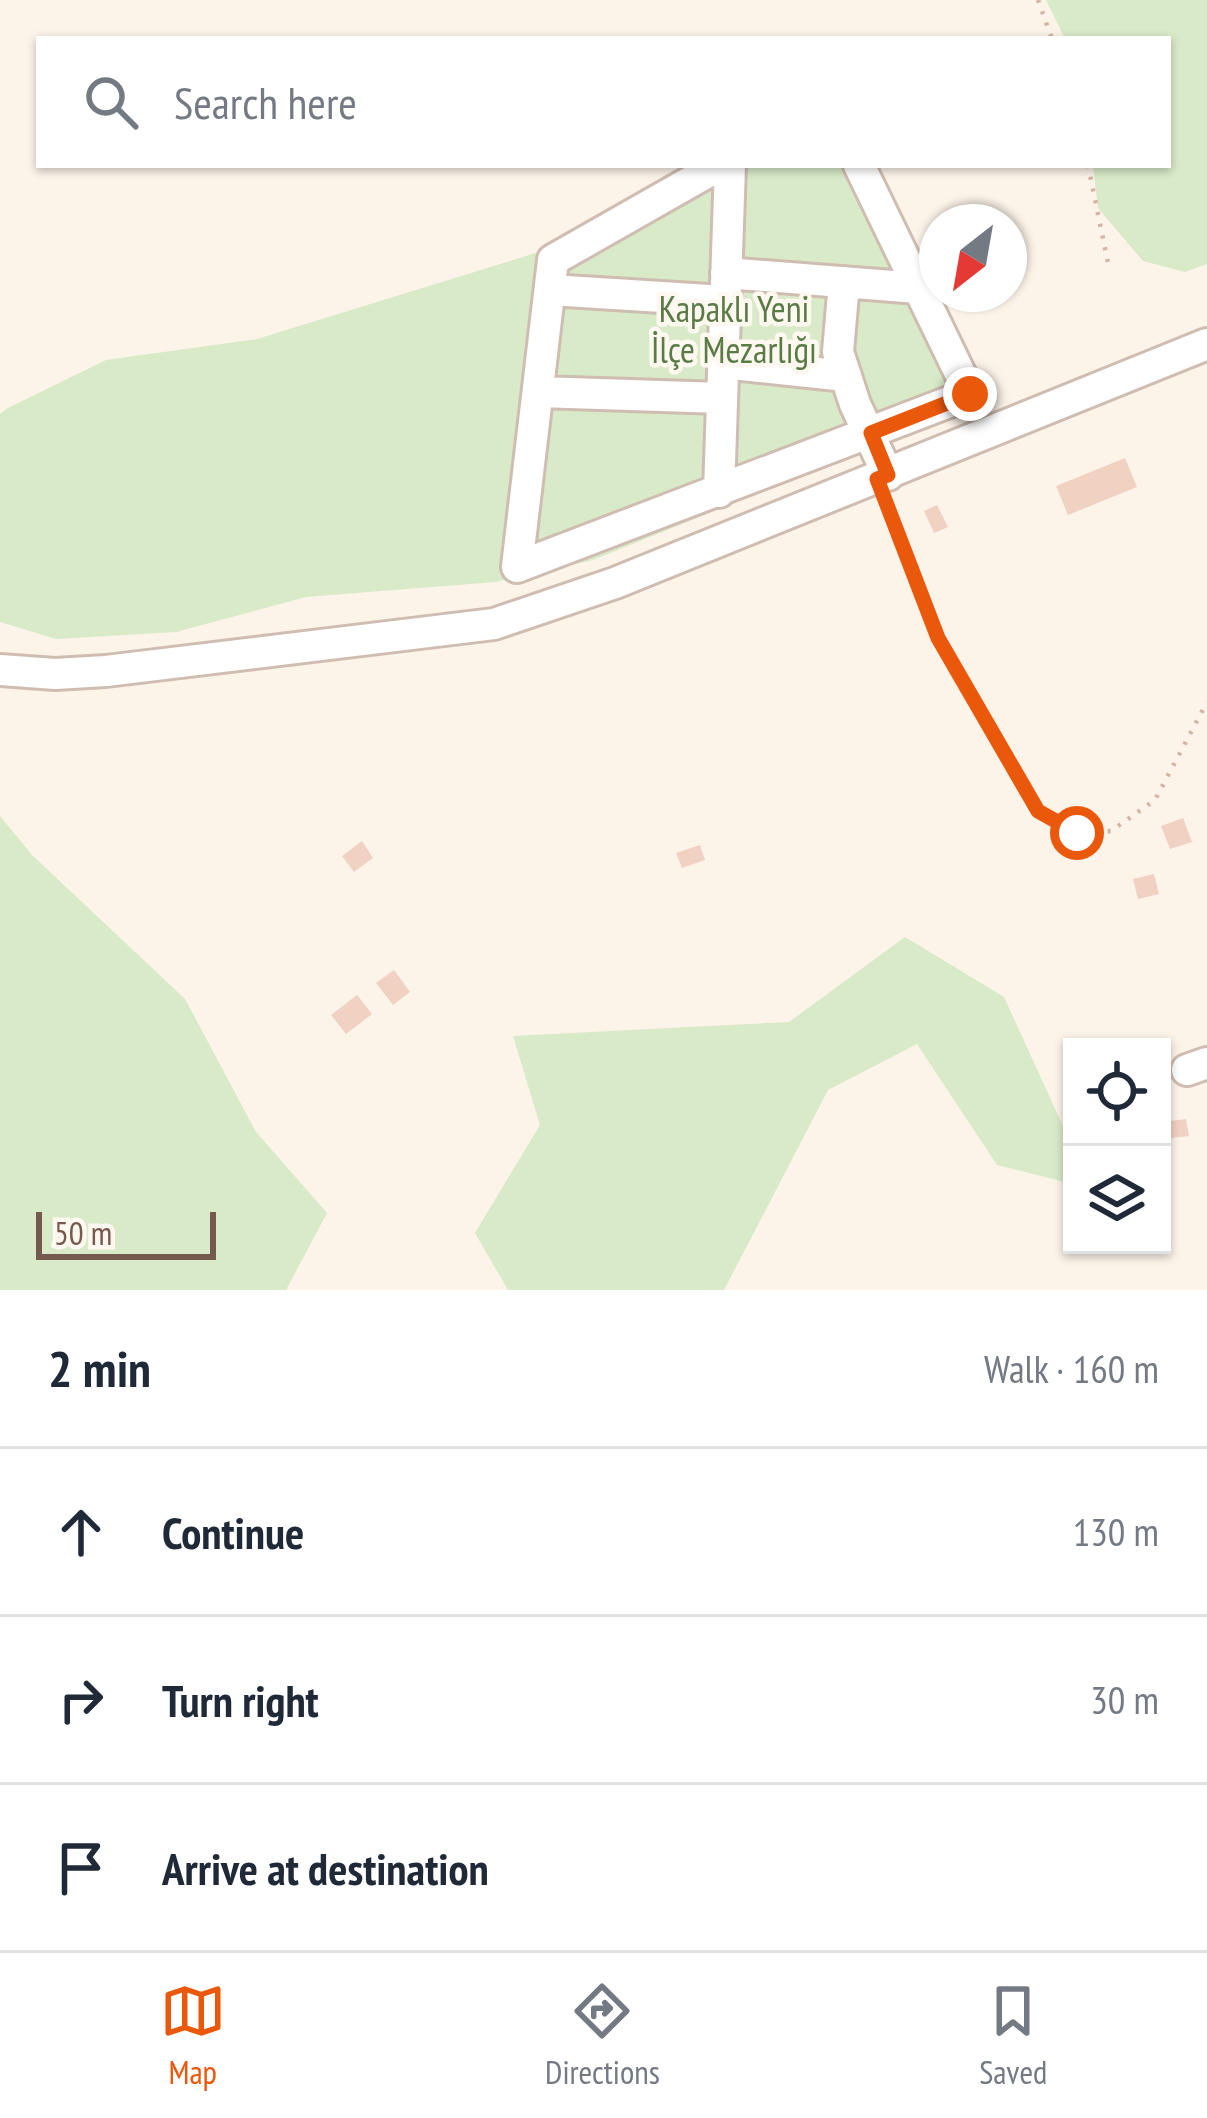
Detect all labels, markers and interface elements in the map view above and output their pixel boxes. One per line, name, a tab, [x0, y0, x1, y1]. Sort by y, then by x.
search box	[36, 36, 1171, 168]
icon: search	[78, 69, 144, 135]
text: Search here	[174, 73, 357, 131]
north arrow	[919, 204, 1027, 312]
park label: Kapaklı Yeni İlçe Mezarlığı	[651, 285, 817, 373]
route end	[943, 367, 997, 421]
route start	[1050, 806, 1104, 860]
map controls	[1063, 1038, 1171, 1254]
button: locate	[1063, 1038, 1171, 1146]
button: layers	[1063, 1146, 1171, 1254]
scale bar	[36, 1206, 216, 1259]
text: 50 m	[54, 1211, 112, 1254]
text: 2 min	[48, 1335, 151, 1401]
text: Walk · 160 m	[984, 1343, 1159, 1394]
icon: ahead	[48, 1499, 114, 1565]
text: Continue	[162, 1503, 304, 1561]
text: 130 m	[1073, 1506, 1159, 1557]
icon: right	[48, 1667, 114, 1733]
text: Turn right	[162, 1671, 319, 1729]
text: 30 m	[1090, 1674, 1159, 1725]
icon: arrive	[48, 1835, 114, 1901]
text: Arrive at destination	[162, 1839, 489, 1897]
tab: Map	[160, 1978, 226, 2093]
tab: Directions	[545, 1978, 660, 2093]
tab: Saved	[979, 1978, 1047, 2093]

